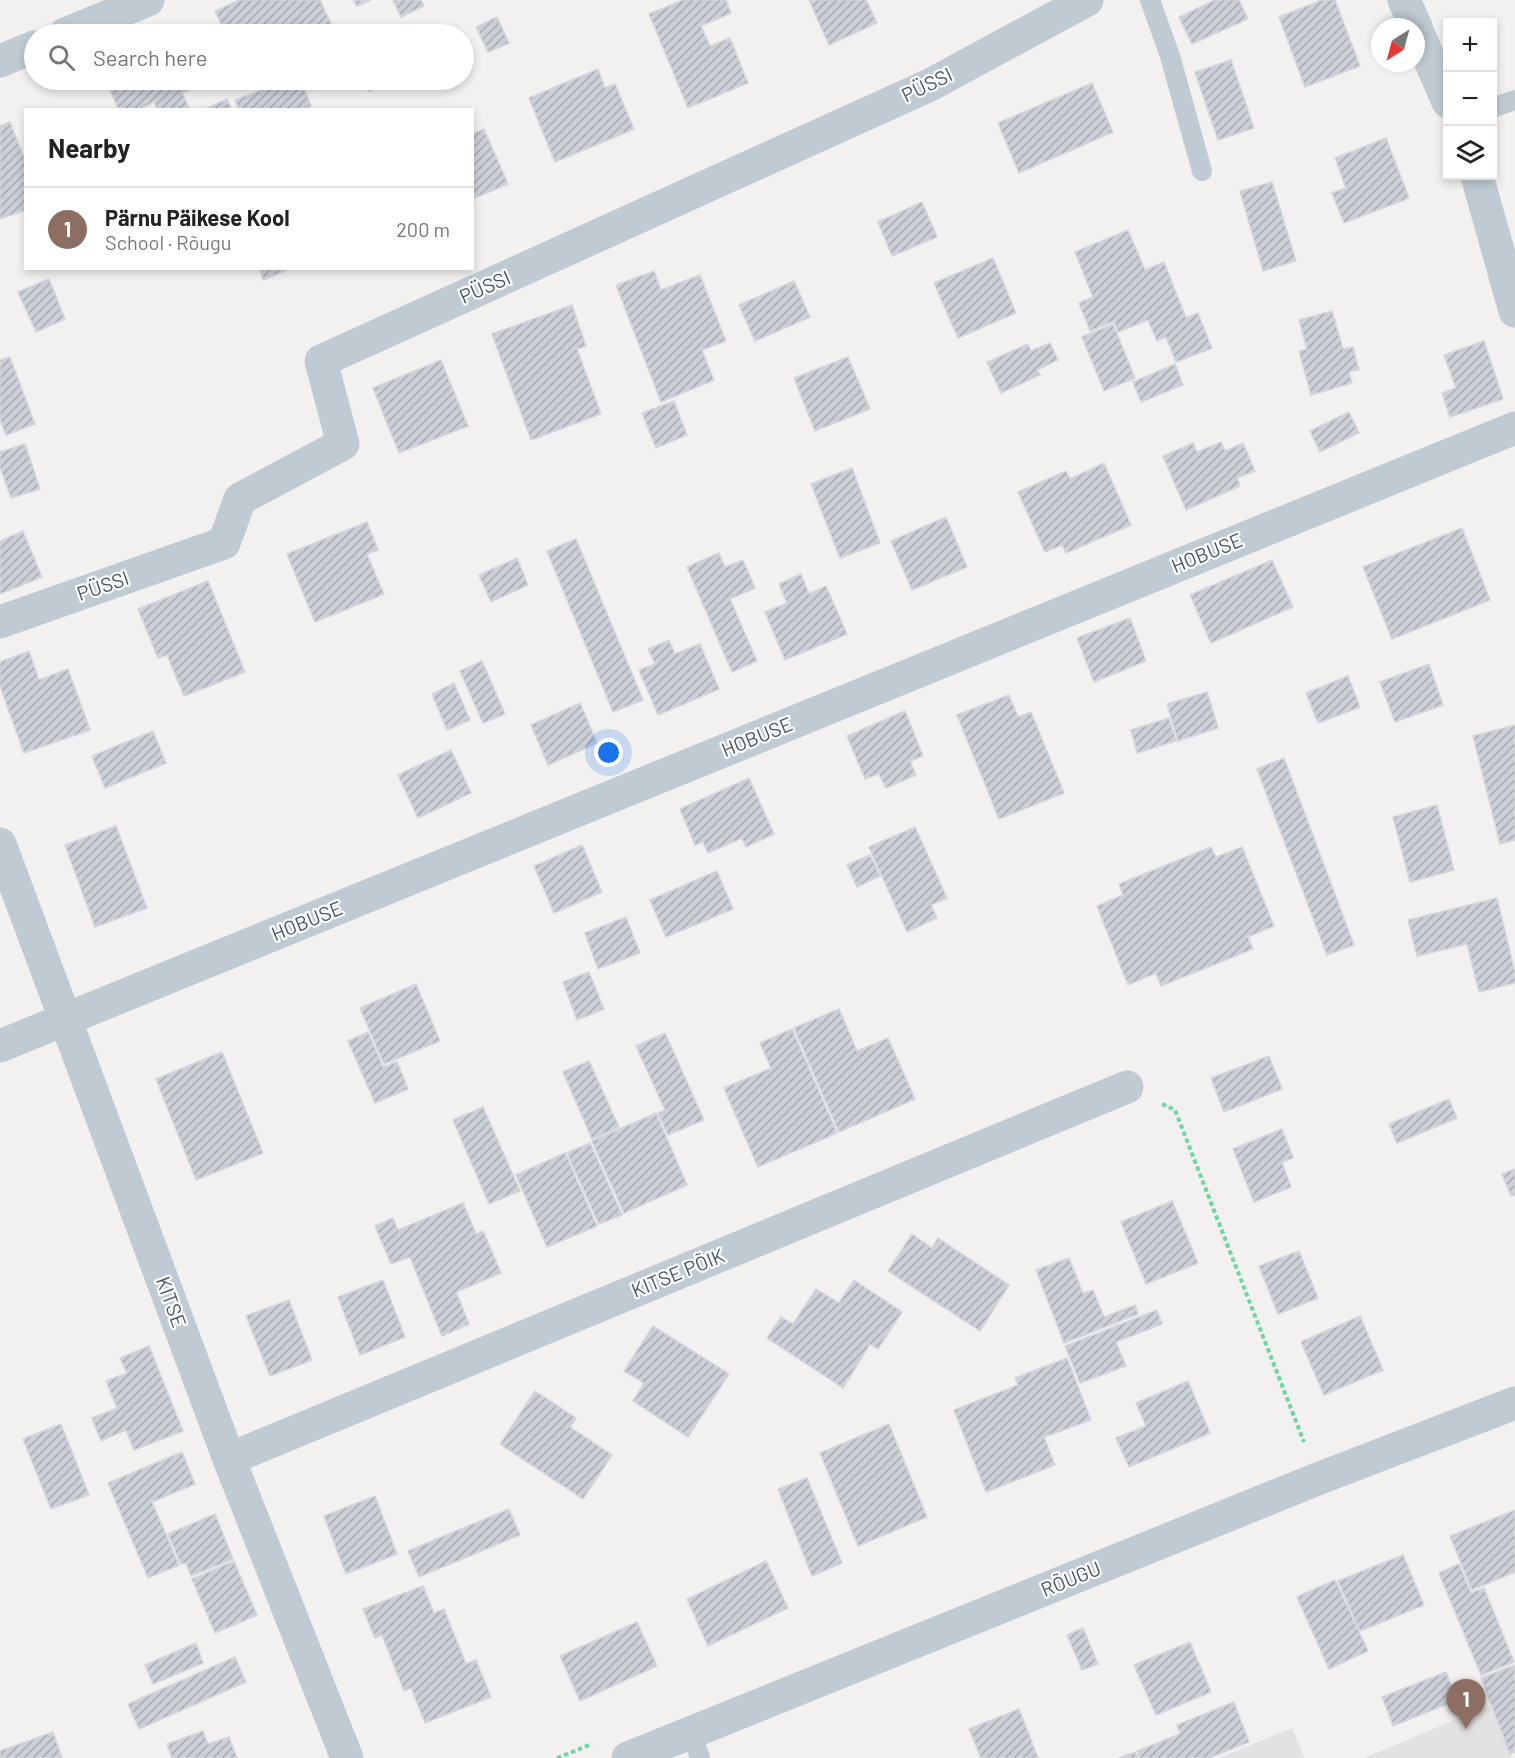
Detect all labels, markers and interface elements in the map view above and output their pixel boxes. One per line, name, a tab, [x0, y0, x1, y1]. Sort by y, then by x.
north arrow	[1371, 18, 1425, 72]
map controls	[1443, 18, 1497, 180]
button: +	[1443, 18, 1497, 72]
search box	[24, 24, 474, 90]
icon: search	[45, 41, 78, 74]
text: Search here	[93, 44, 207, 70]
street label: PÜSSI	[897, 62, 956, 107]
button: −	[1443, 72, 1497, 126]
button: layers	[1443, 126, 1497, 180]
text: Nearby	[48, 132, 130, 163]
text: Pärnu Päikese Kool	[105, 204, 290, 230]
text: 1	[64, 217, 71, 241]
text: 200 m	[396, 217, 450, 241]
text: School · Rõugu	[105, 230, 231, 254]
street label: PÜSSI	[455, 264, 514, 308]
street label: HOBUSE	[1167, 527, 1246, 577]
street label: PÜSSI	[74, 565, 132, 605]
street label: HOBUSE	[717, 711, 796, 761]
your location	[594, 738, 623, 767]
street label: HOBUSE	[267, 895, 346, 945]
street label: KITSE PÕIK	[628, 1243, 728, 1302]
street label: KITSE	[152, 1273, 192, 1330]
street label: RÕUGU	[1037, 1555, 1104, 1601]
pin: 1	[1446, 1680, 1486, 1729]

